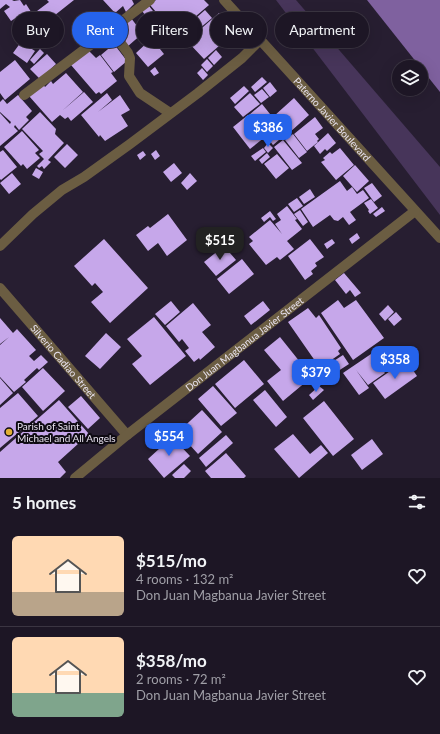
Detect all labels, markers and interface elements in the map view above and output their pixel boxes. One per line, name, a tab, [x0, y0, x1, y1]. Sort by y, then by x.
chip: Buy	[12, 12, 64, 48]
chip: Rent	[72, 12, 128, 48]
chip: Filters	[136, 12, 202, 48]
chip: New	[210, 12, 267, 48]
chip: Apartment	[275, 12, 369, 48]
map controls	[392, 60, 428, 96]
button: layers	[392, 60, 428, 96]
street label: Paterno Javier Boulevard	[291, 75, 373, 164]
pin: $386	[244, 114, 292, 148]
text: $386	[253, 119, 283, 135]
pin: $515	[196, 227, 244, 261]
text: $515	[205, 232, 235, 248]
street label: Don Juan Magbanua Javier Street	[183, 294, 306, 393]
street label: Silverio Cadiao Street	[28, 322, 99, 401]
pin: $358	[371, 346, 419, 380]
text: $358	[380, 351, 410, 367]
pin: $379	[292, 359, 340, 393]
text: $379	[301, 364, 331, 380]
place label: Parish of Saint Michael and All Angels	[17, 420, 116, 444]
pin: $554	[145, 423, 193, 457]
marker: Parish of Saint Michael and All Angels	[4, 427, 14, 437]
text: $554	[154, 428, 184, 444]
icon: filters	[406, 491, 428, 513]
text: 5 homes	[12, 492, 76, 513]
text: $515/mo	[136, 550, 207, 571]
icon: home	[44, 552, 92, 600]
icon: heart	[406, 565, 428, 587]
text: 4 rooms · 132 m²	[136, 571, 233, 587]
text: Don Juan Magbanua Javier Street	[136, 587, 326, 603]
text: $358/mo	[136, 650, 207, 671]
icon: home	[44, 653, 92, 701]
icon: heart	[406, 666, 428, 688]
text: 2 rooms · 72 m²	[136, 671, 226, 687]
text: Don Juan Magbanua Javier Street	[136, 687, 326, 703]

